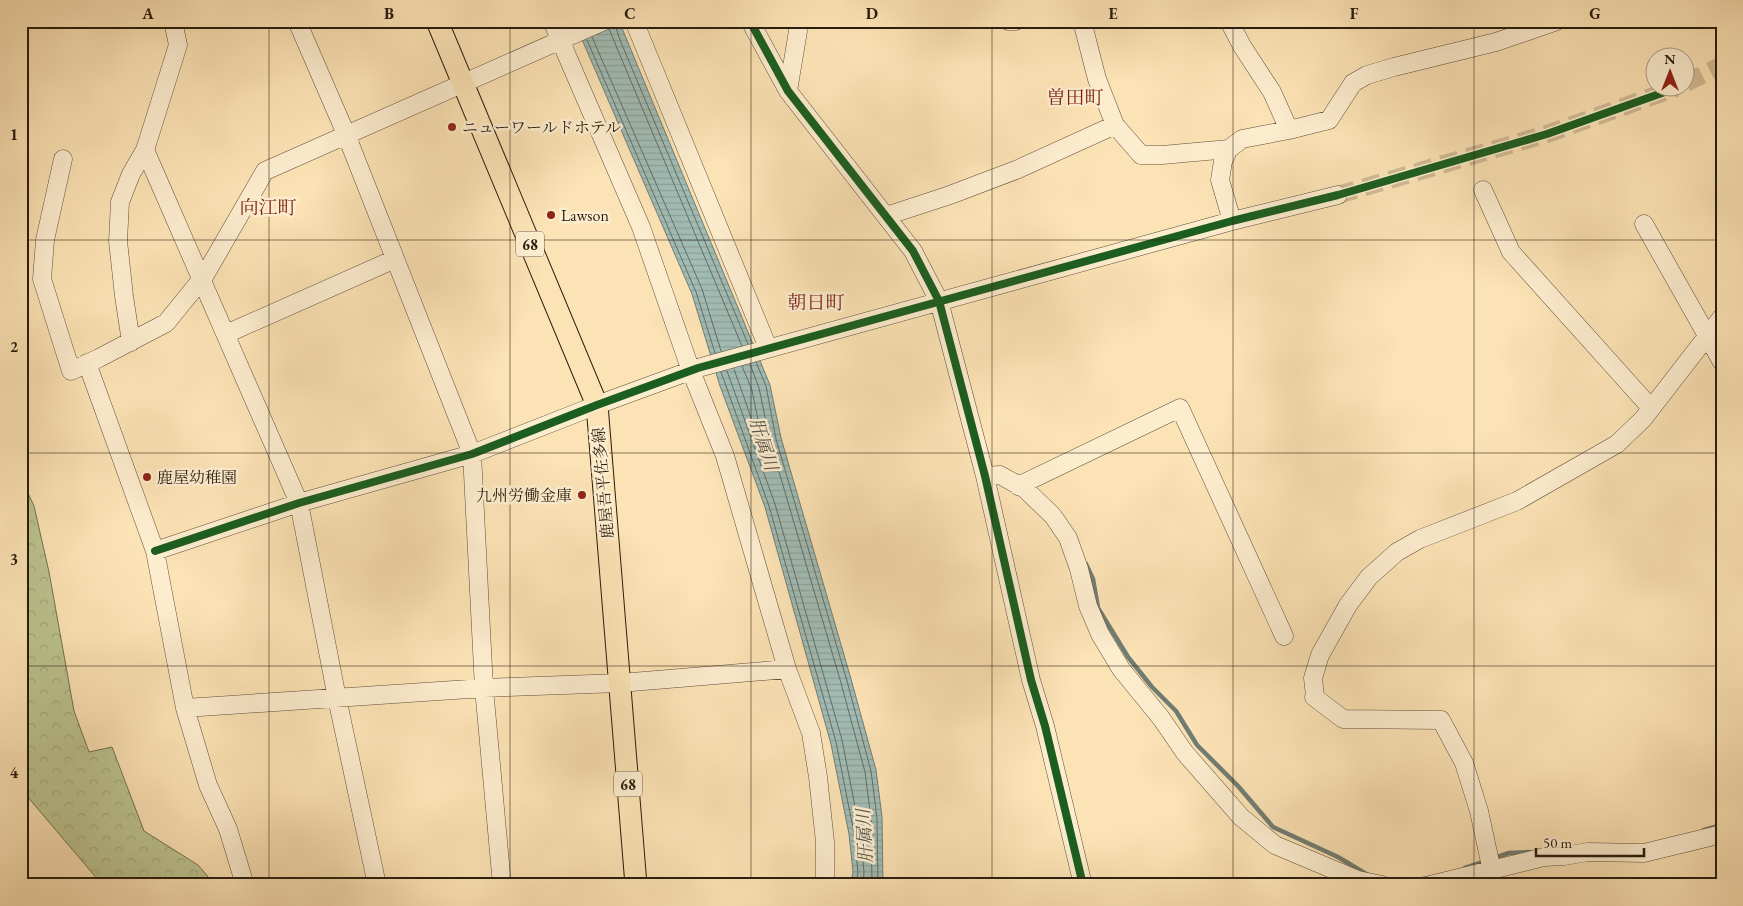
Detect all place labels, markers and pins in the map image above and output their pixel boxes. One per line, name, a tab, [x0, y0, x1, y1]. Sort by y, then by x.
place label: ニューワールドホテル	[462, 117, 621, 138]
marker: ニューワールドホテル	[446, 121, 458, 133]
place label: Lawson	[561, 205, 609, 226]
marker: Lawson	[545, 209, 557, 221]
place label: 鹿屋幼稚園	[157, 467, 237, 488]
marker: 鹿屋幼稚園	[141, 471, 153, 483]
place label: 九州労働金庫	[476, 485, 572, 506]
marker: 九州労働金庫	[576, 489, 588, 501]

